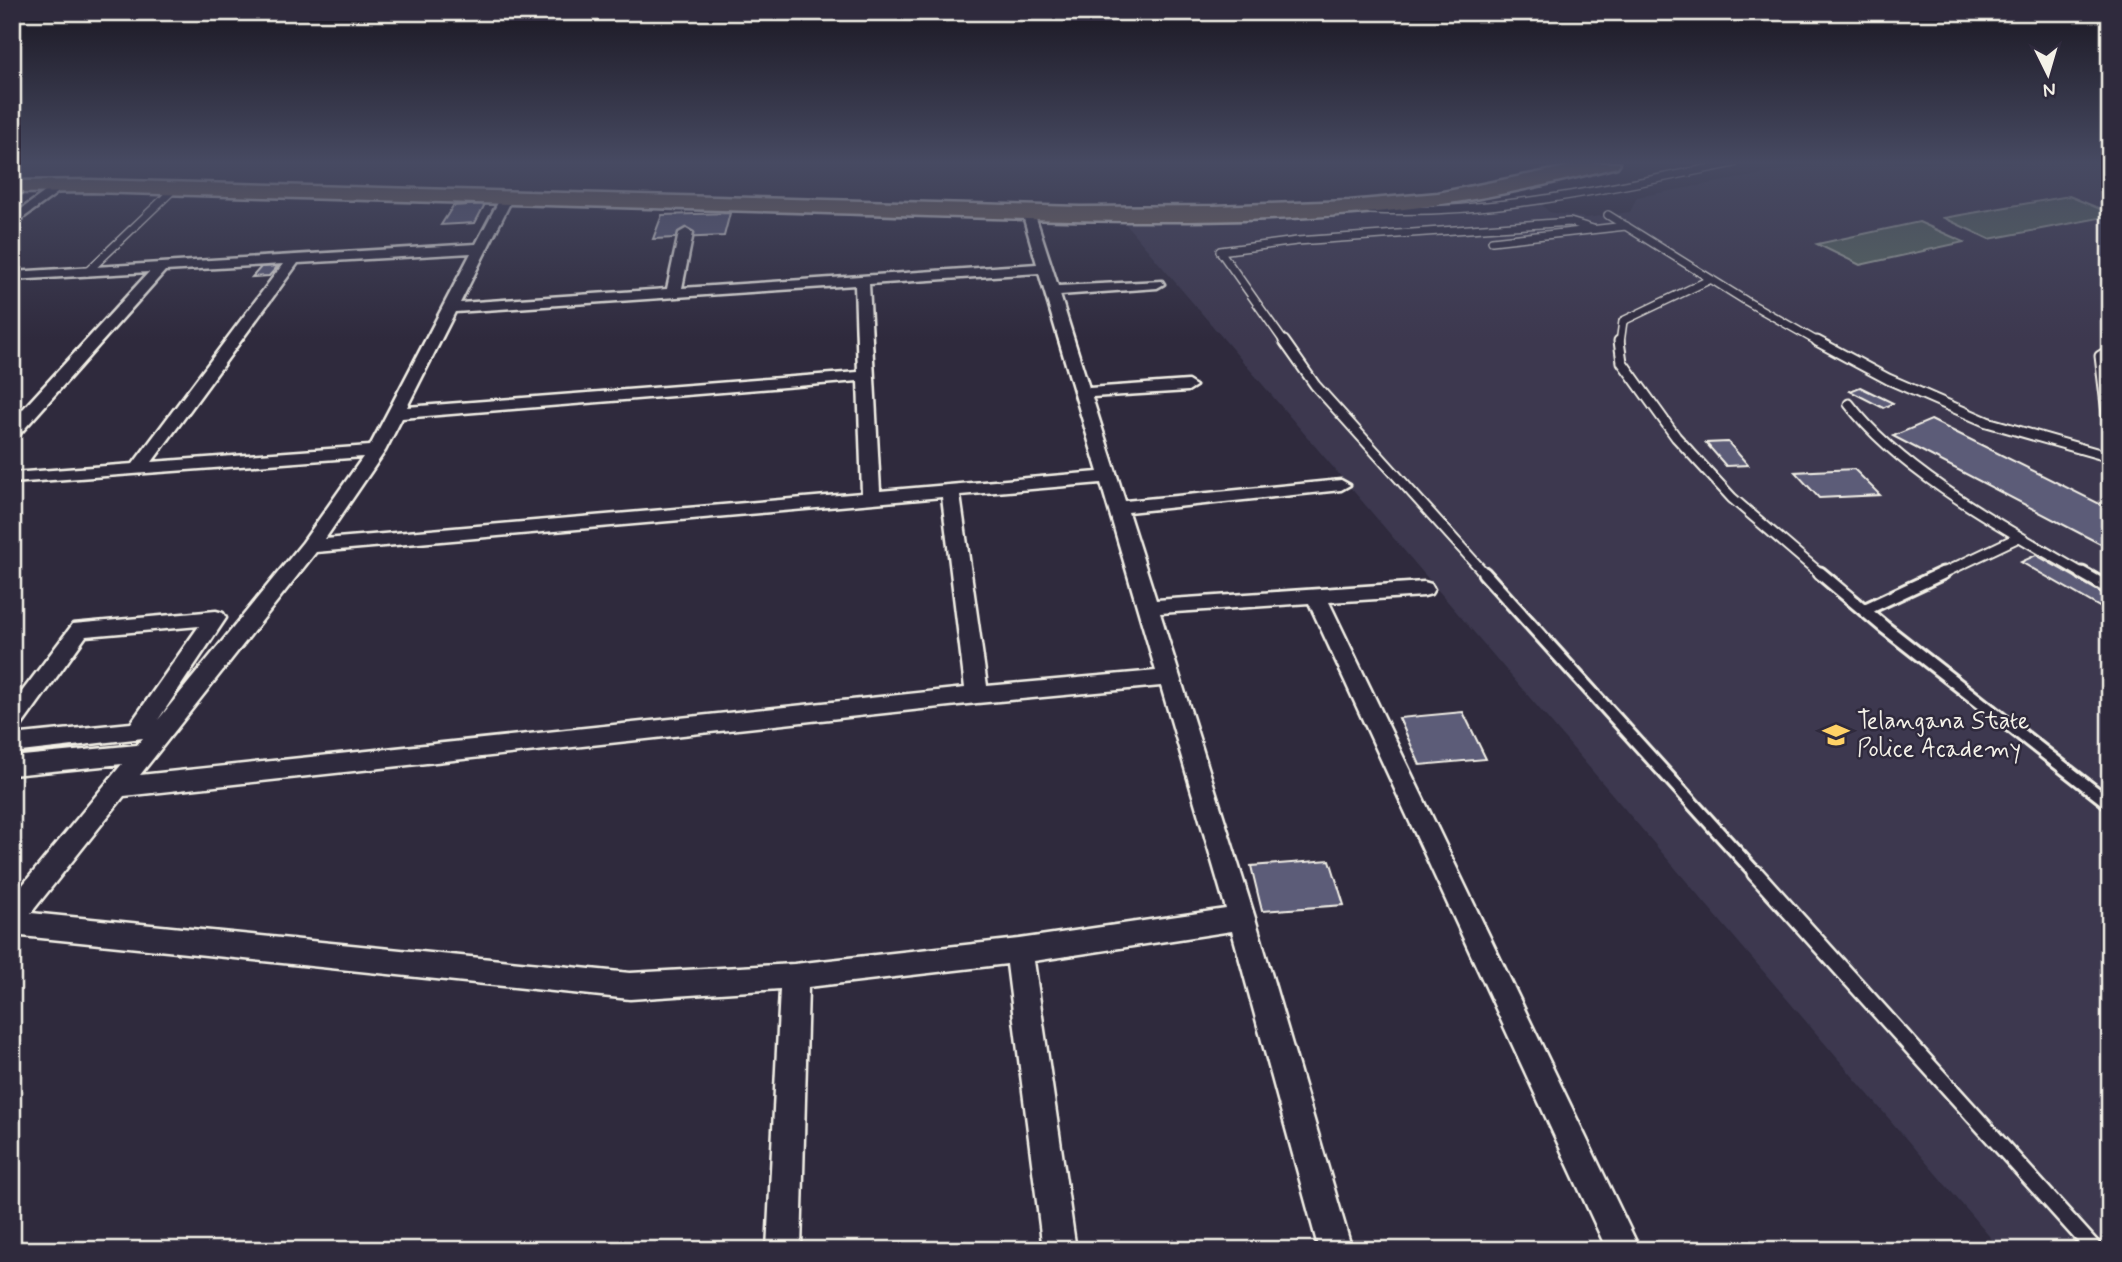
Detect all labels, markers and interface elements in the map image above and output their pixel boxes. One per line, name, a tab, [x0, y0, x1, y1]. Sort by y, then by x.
north arrow	[2014, 38, 2084, 108]
text: N	[2042, 76, 2057, 102]
place label: Telangana State Police Academy	[1857, 706, 2029, 765]
school or university icon: Telangana State Police Academy	[1821, 720, 1851, 750]

